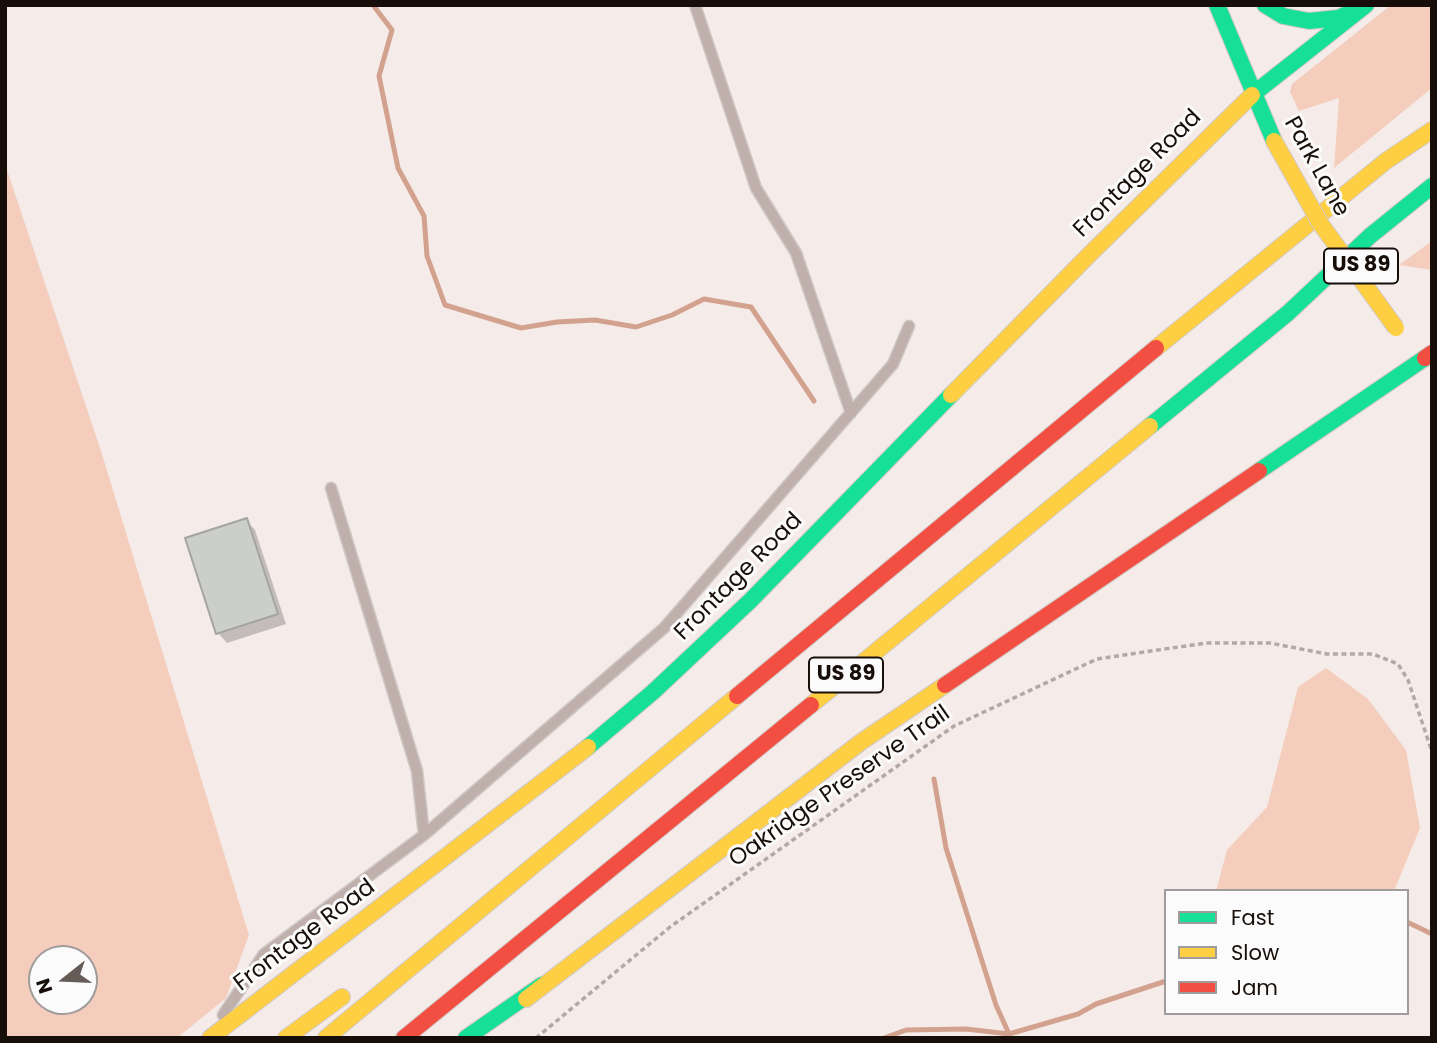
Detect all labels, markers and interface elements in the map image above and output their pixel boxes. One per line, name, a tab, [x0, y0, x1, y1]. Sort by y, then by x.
street label: Frontage Road	[1068, 104, 1208, 244]
street label: Park Lane	[1277, 112, 1355, 222]
road number: US 89	[1324, 248, 1398, 284]
street label: Frontage Road	[669, 507, 809, 647]
road number: US 89	[809, 658, 883, 692]
street label: Oakridge Preserve Trail	[724, 700, 956, 874]
street label: Frontage Road	[229, 874, 381, 998]
legend	[1164, 889, 1409, 1015]
text: Fast	[1231, 903, 1274, 932]
text: Slow	[1231, 938, 1279, 967]
north arrow	[28, 945, 98, 1015]
text: Jam	[1231, 973, 1278, 1002]
text: N	[29, 975, 60, 997]

